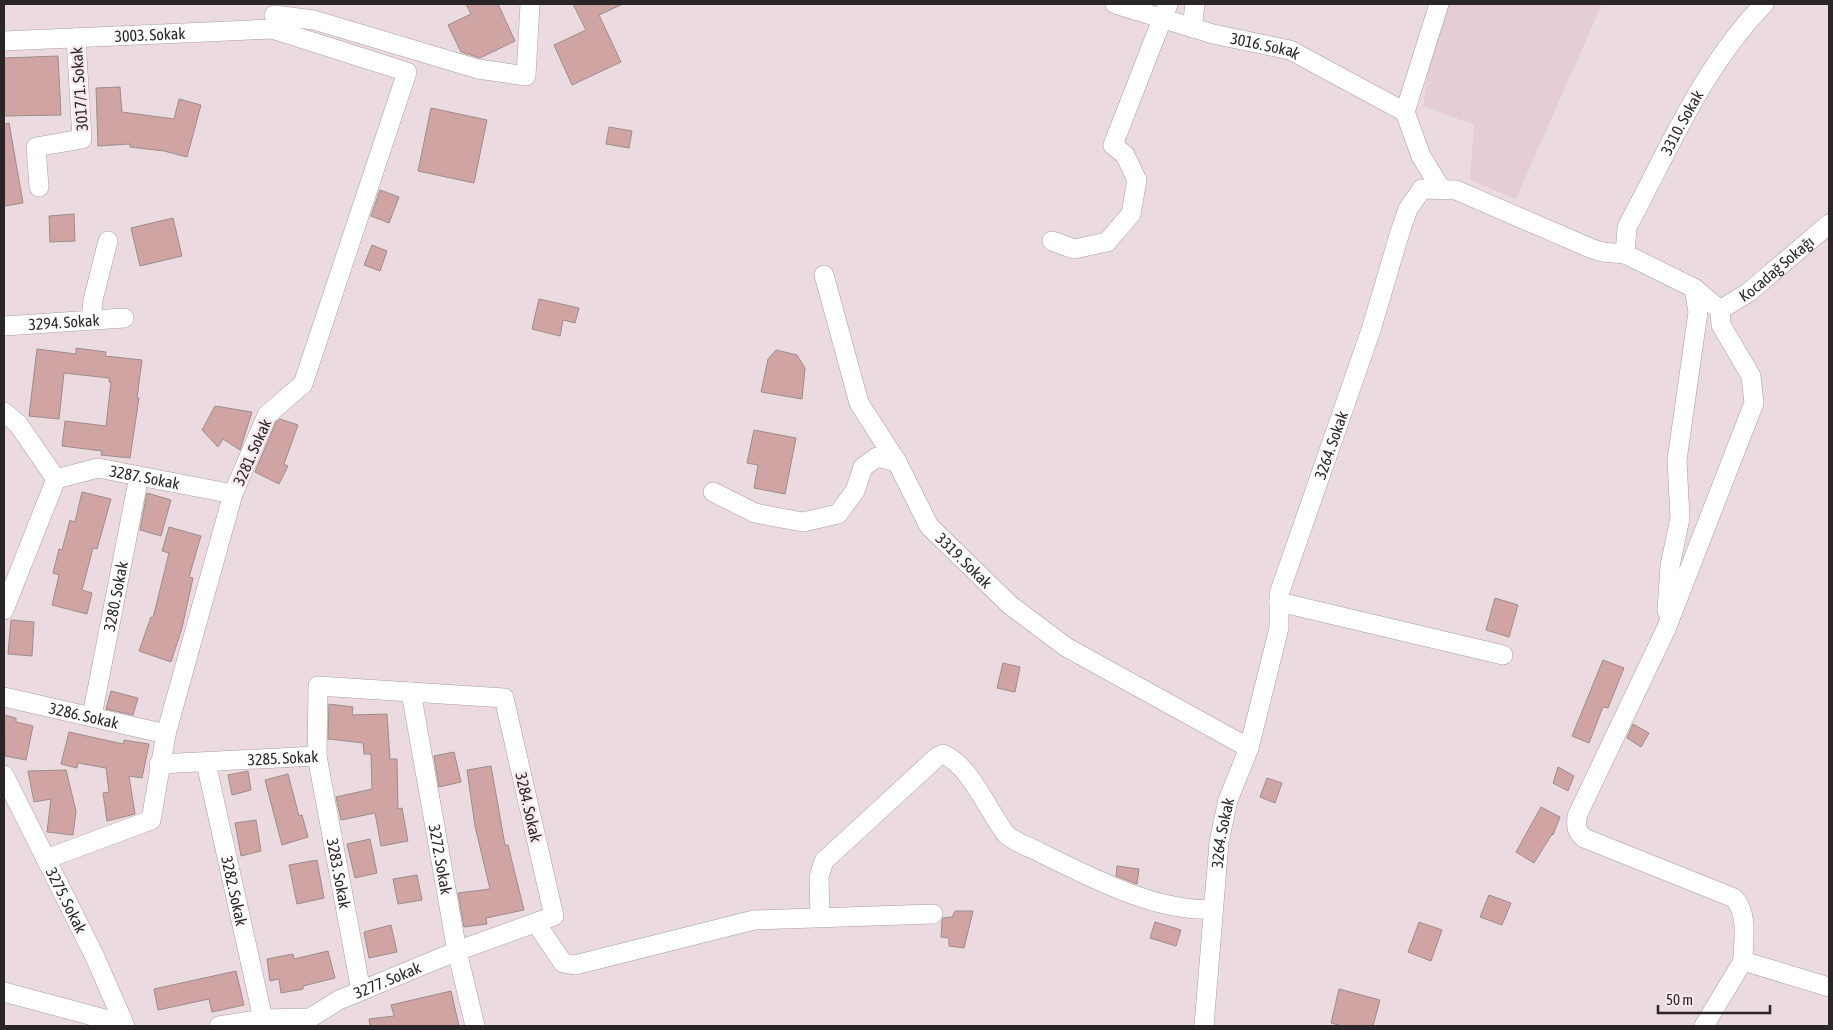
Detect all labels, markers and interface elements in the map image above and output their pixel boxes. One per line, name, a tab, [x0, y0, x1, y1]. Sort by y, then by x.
street label: 3003. Sokak	[114, 24, 186, 45]
street label: 3016. Sokak	[1229, 29, 1303, 63]
street label: 3017/1. Sokak	[67, 47, 91, 131]
street label: 3310. Sokak	[1657, 87, 1707, 158]
street label: Kocadağ Sokağı	[1736, 232, 1817, 305]
street label: 3294. Sokak	[28, 311, 100, 333]
street label: 3264. Sokak	[1311, 409, 1351, 482]
street label: 3281. Sokak	[229, 416, 275, 488]
street label: 3287. Sokak	[108, 461, 181, 493]
street label: 3319. Sokak	[932, 529, 996, 591]
street label: 3280. Sokak	[100, 560, 131, 633]
street label: 3286. Sokak	[47, 699, 121, 732]
street label: 3285. Sokak	[247, 747, 319, 769]
street label: 3284. Sokak	[512, 770, 546, 844]
street label: 3264. Sokak	[1208, 796, 1237, 869]
street label: 3272. Sokak	[426, 823, 456, 896]
street label: 3283. Sokak	[324, 837, 354, 910]
street label: 3282. Sokak	[218, 854, 251, 927]
street label: 3275. Sokak	[43, 864, 91, 936]
street label: 3277. Sokak	[351, 958, 424, 1002]
scale bar	[1658, 982, 1770, 1014]
text: 50 m	[1666, 991, 1693, 1008]

